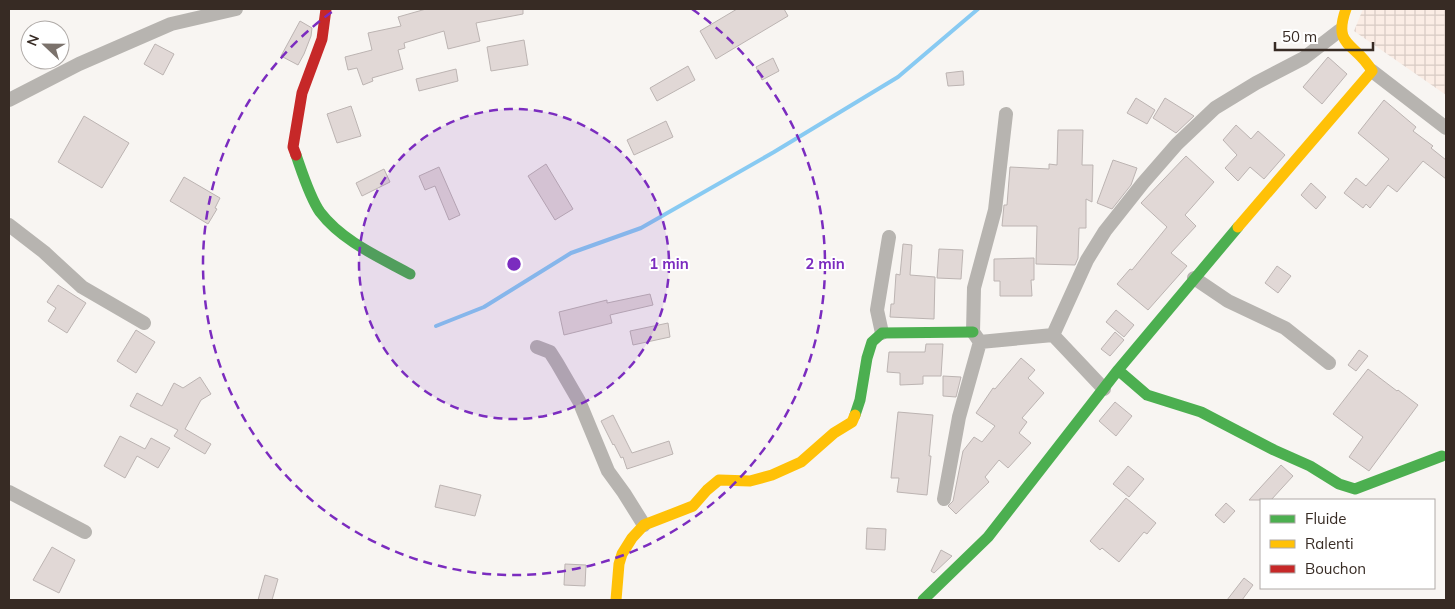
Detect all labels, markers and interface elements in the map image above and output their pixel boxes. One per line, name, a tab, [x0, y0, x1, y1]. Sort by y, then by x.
north arrow	[20, 20, 70, 70]
scale bar	[1275, 20, 1372, 52]
text: 50 m	[1282, 27, 1317, 46]
text: N	[23, 32, 43, 48]
text: 1 min	[649, 254, 689, 273]
text: 2 min	[805, 254, 845, 273]
centre of rings	[505, 255, 523, 273]
legend	[1260, 499, 1435, 589]
text: Fluide	[1305, 509, 1346, 528]
text: Ralenti	[1305, 534, 1354, 553]
text: Bouchon	[1305, 559, 1366, 578]

